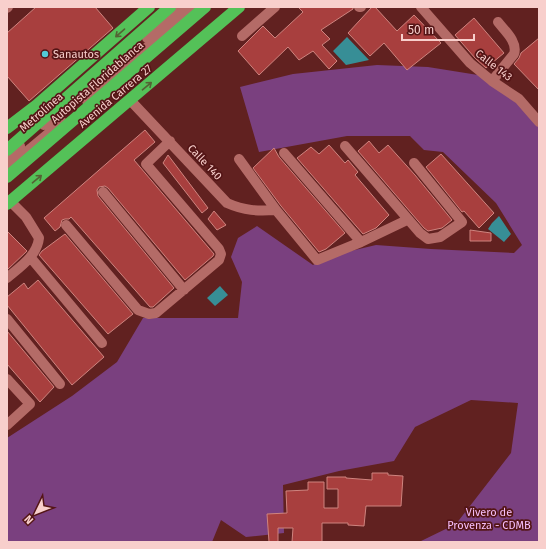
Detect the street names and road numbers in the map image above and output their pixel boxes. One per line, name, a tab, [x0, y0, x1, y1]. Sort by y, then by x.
street label: Autopista Floridablanca	[48, 39, 146, 126]
street label: Calle 143	[473, 47, 515, 84]
street label: Avenida Carrera 27	[76, 62, 155, 131]
street label: Metrolínea	[17, 90, 66, 135]
street label: Calle 140	[185, 142, 224, 183]

